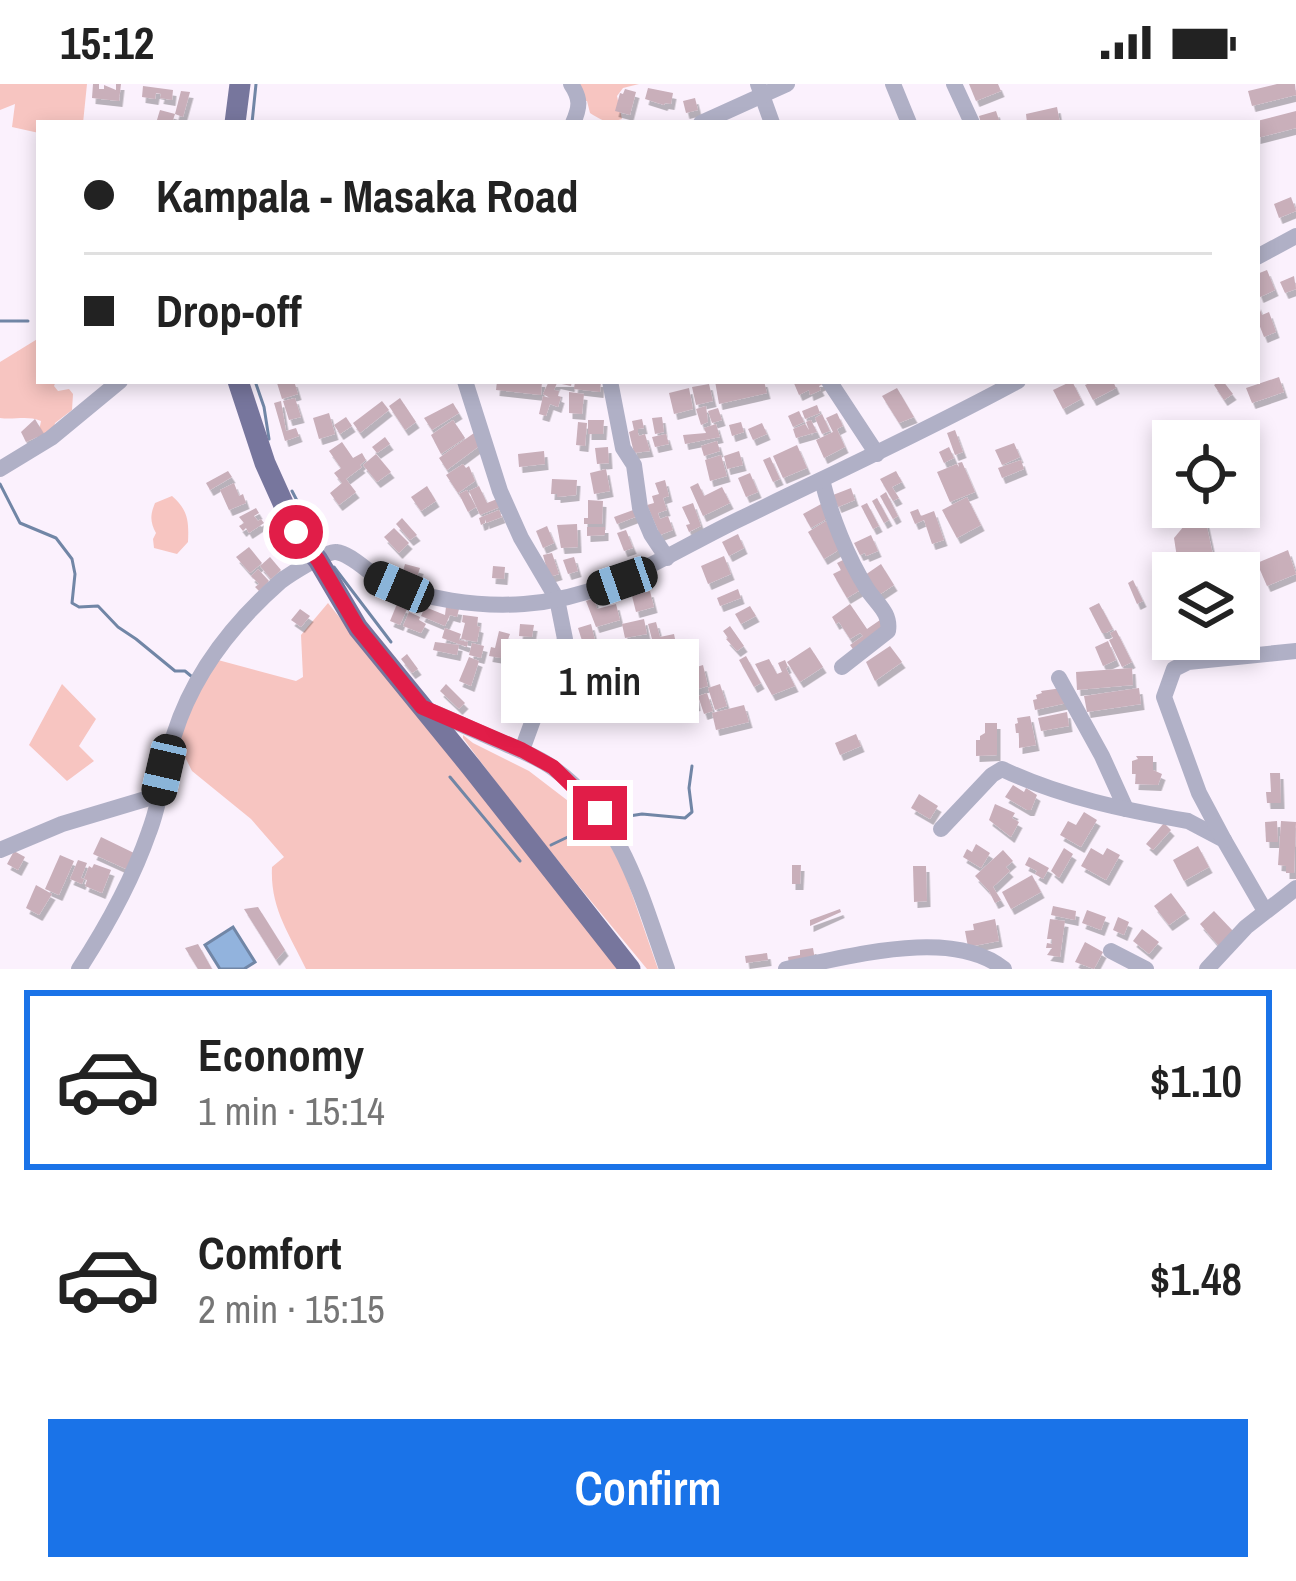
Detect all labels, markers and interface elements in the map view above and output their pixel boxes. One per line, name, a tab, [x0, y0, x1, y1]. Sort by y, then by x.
text: 15:12	[60, 12, 154, 73]
text: Kampala - Masaka Road	[156, 165, 578, 226]
text: Drop-off	[156, 280, 302, 341]
map controls	[1152, 420, 1260, 660]
button: locate	[1152, 420, 1260, 528]
route start	[269, 505, 323, 559]
car	[582, 552, 662, 610]
button: layers	[1152, 552, 1260, 660]
car	[359, 556, 439, 618]
callout: 1 min	[501, 639, 699, 723]
text: 1 min	[559, 655, 641, 707]
car	[138, 731, 190, 809]
route end	[573, 786, 627, 840]
text: Economy	[198, 1024, 364, 1085]
icon: car	[54, 1026, 162, 1134]
text: $1.10	[1150, 1050, 1242, 1111]
text: 1 min · 15:14	[198, 1085, 385, 1137]
text: Comfort	[198, 1222, 341, 1283]
icon: car	[54, 1224, 162, 1332]
text: $1.48	[1150, 1248, 1242, 1309]
text: 2 min · 15:15	[198, 1283, 385, 1335]
button: Confirm	[48, 1419, 1248, 1557]

